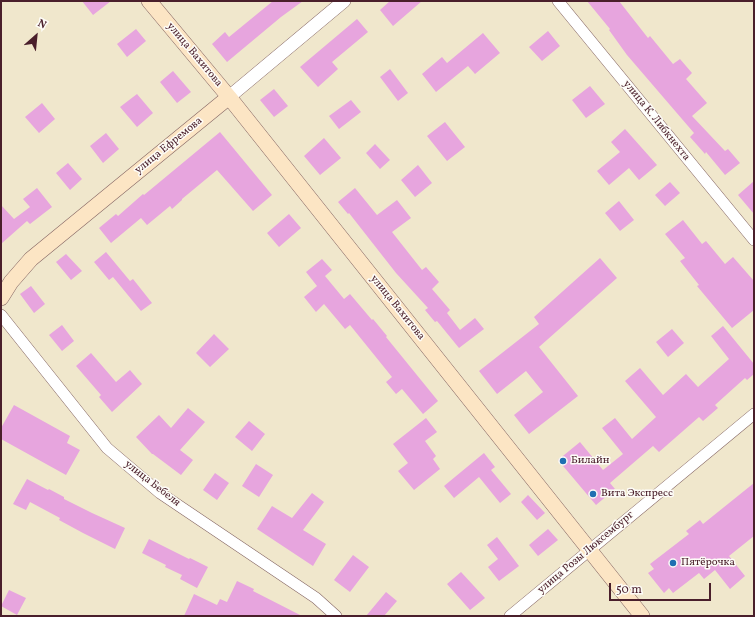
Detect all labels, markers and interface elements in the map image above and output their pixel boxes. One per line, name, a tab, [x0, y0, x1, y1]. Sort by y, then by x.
north arrow	[16, 16, 56, 56]
text: N	[35, 16, 49, 33]
street label: улица Вахитова	[163, 20, 225, 90]
street label: улица К. Либкнехта	[620, 78, 692, 164]
street label: улица Ефремова	[133, 115, 205, 177]
street label: улица Вахитова	[367, 273, 427, 343]
place label: Билайн	[571, 454, 609, 468]
marker: Билайн	[558, 456, 568, 466]
street label: улица Бебеля	[121, 458, 183, 510]
place label: Вита Экспресс	[601, 487, 673, 501]
marker: Вита Экспресс	[588, 489, 598, 499]
street label: улица Розы Люксембург	[535, 509, 637, 597]
place label: Пятёрочка	[681, 556, 735, 570]
marker: Пятёрочка	[668, 558, 678, 568]
scale bar	[611, 575, 713, 601]
text: 50 m	[616, 582, 642, 598]

